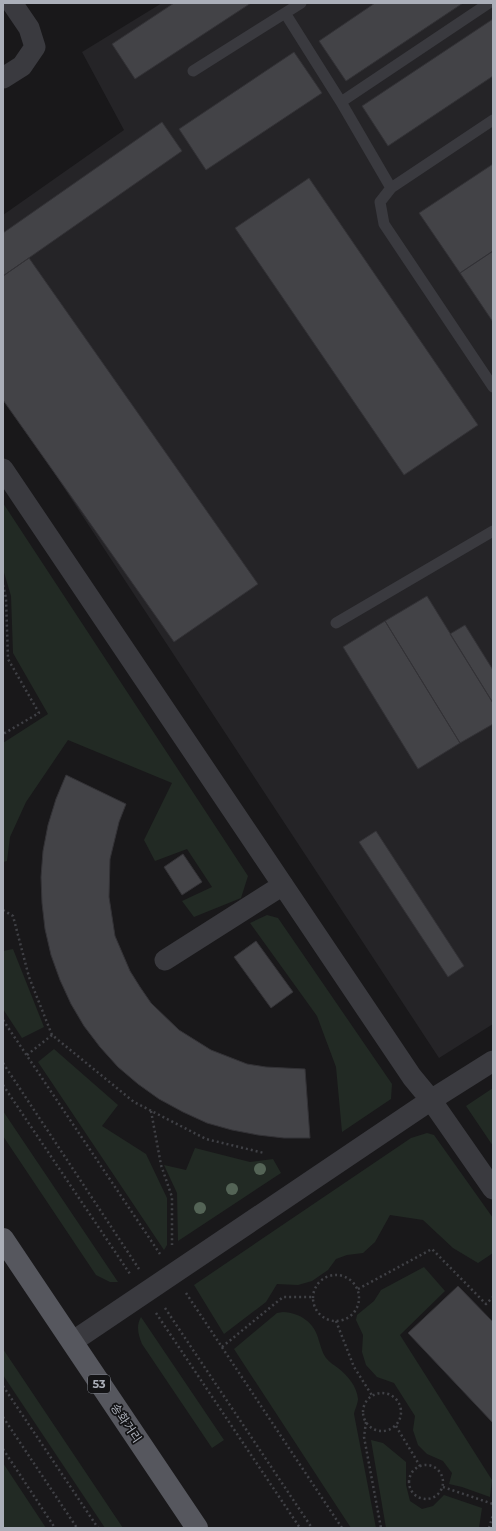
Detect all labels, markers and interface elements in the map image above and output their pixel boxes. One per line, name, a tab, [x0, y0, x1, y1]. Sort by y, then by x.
road number: 53	[88, 1375, 110, 1393]
street label: 송화거리	[108, 1400, 145, 1445]

